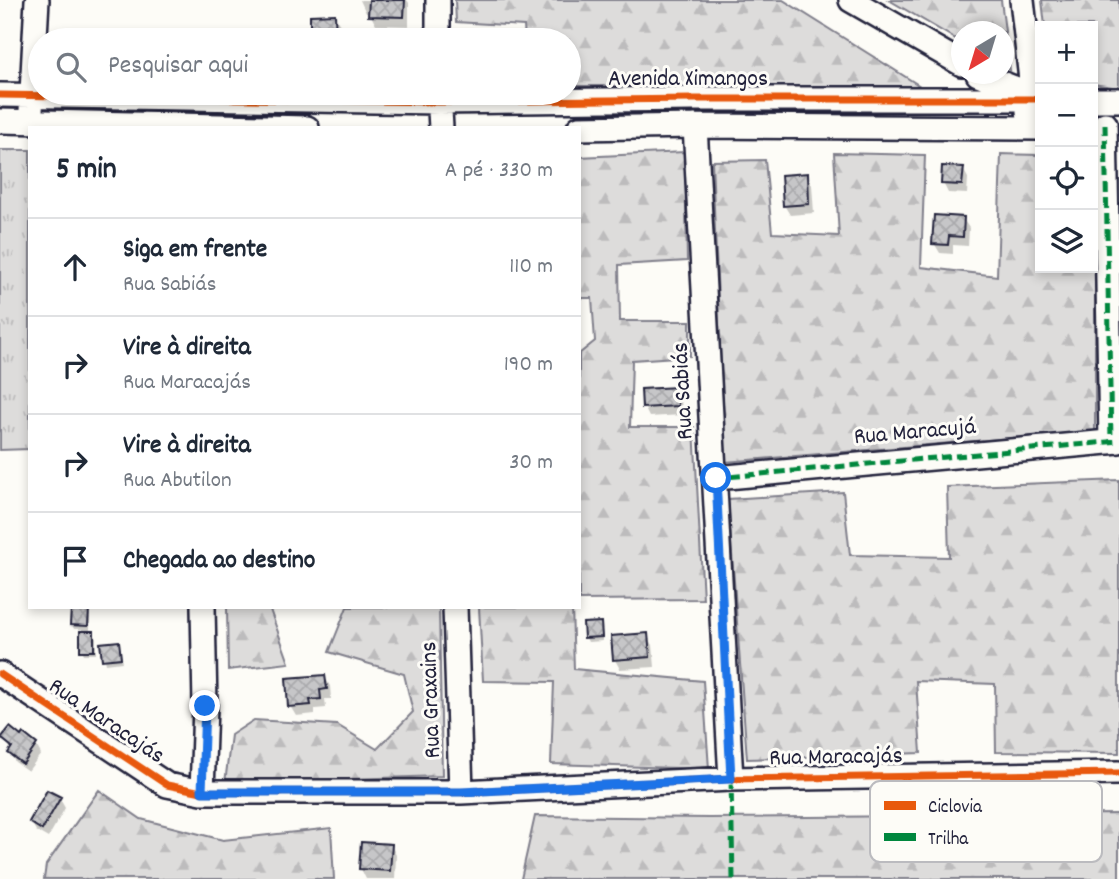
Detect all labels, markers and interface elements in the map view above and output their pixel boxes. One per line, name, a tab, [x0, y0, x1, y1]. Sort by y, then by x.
north arrow	[951, 21, 1014, 84]
map controls	[1035, 21, 1098, 273]
button: +	[1035, 21, 1098, 84]
search box	[28, 28, 581, 105]
icon: search	[52, 48, 90, 86]
text: Pesquisar aqui	[108, 48, 248, 85]
street label: Avenida Ximangos	[608, 63, 768, 97]
button: −	[1035, 84, 1098, 147]
button: locate	[1035, 147, 1098, 210]
text: 5 min	[56, 150, 117, 193]
text: A pé · 330 m	[445, 155, 553, 188]
button: layers	[1035, 210, 1098, 273]
text: Siga em frente	[123, 232, 267, 269]
icon: ahead	[56, 248, 94, 286]
text: 110 m	[509, 251, 553, 284]
text: Rua Sabiás	[123, 269, 216, 302]
text: Vire à direita	[123, 330, 251, 367]
street label: Rua Sabiás	[664, 341, 704, 441]
icon: right	[56, 346, 94, 384]
text: 190 m	[504, 349, 553, 382]
text: Rua Maracajás	[123, 367, 251, 400]
street label: Rua Maracujá	[852, 411, 978, 455]
text: Vire à direita	[123, 428, 251, 465]
icon: right	[56, 444, 94, 482]
text: 30 m	[509, 447, 553, 480]
route start	[700, 462, 731, 493]
text: Rua Abutilon	[123, 465, 232, 498]
icon: arrive	[56, 542, 94, 580]
text: Chegada ao destino	[123, 543, 315, 580]
street label: Rua Graxains	[413, 641, 451, 759]
street label: Rua Maracajás	[41, 671, 171, 773]
route end	[189, 690, 220, 721]
street label: Rua Maracajás	[769, 740, 903, 776]
legend	[870, 781, 1102, 862]
text: Ciclovia	[928, 795, 983, 822]
text: Trilha	[928, 827, 969, 854]

